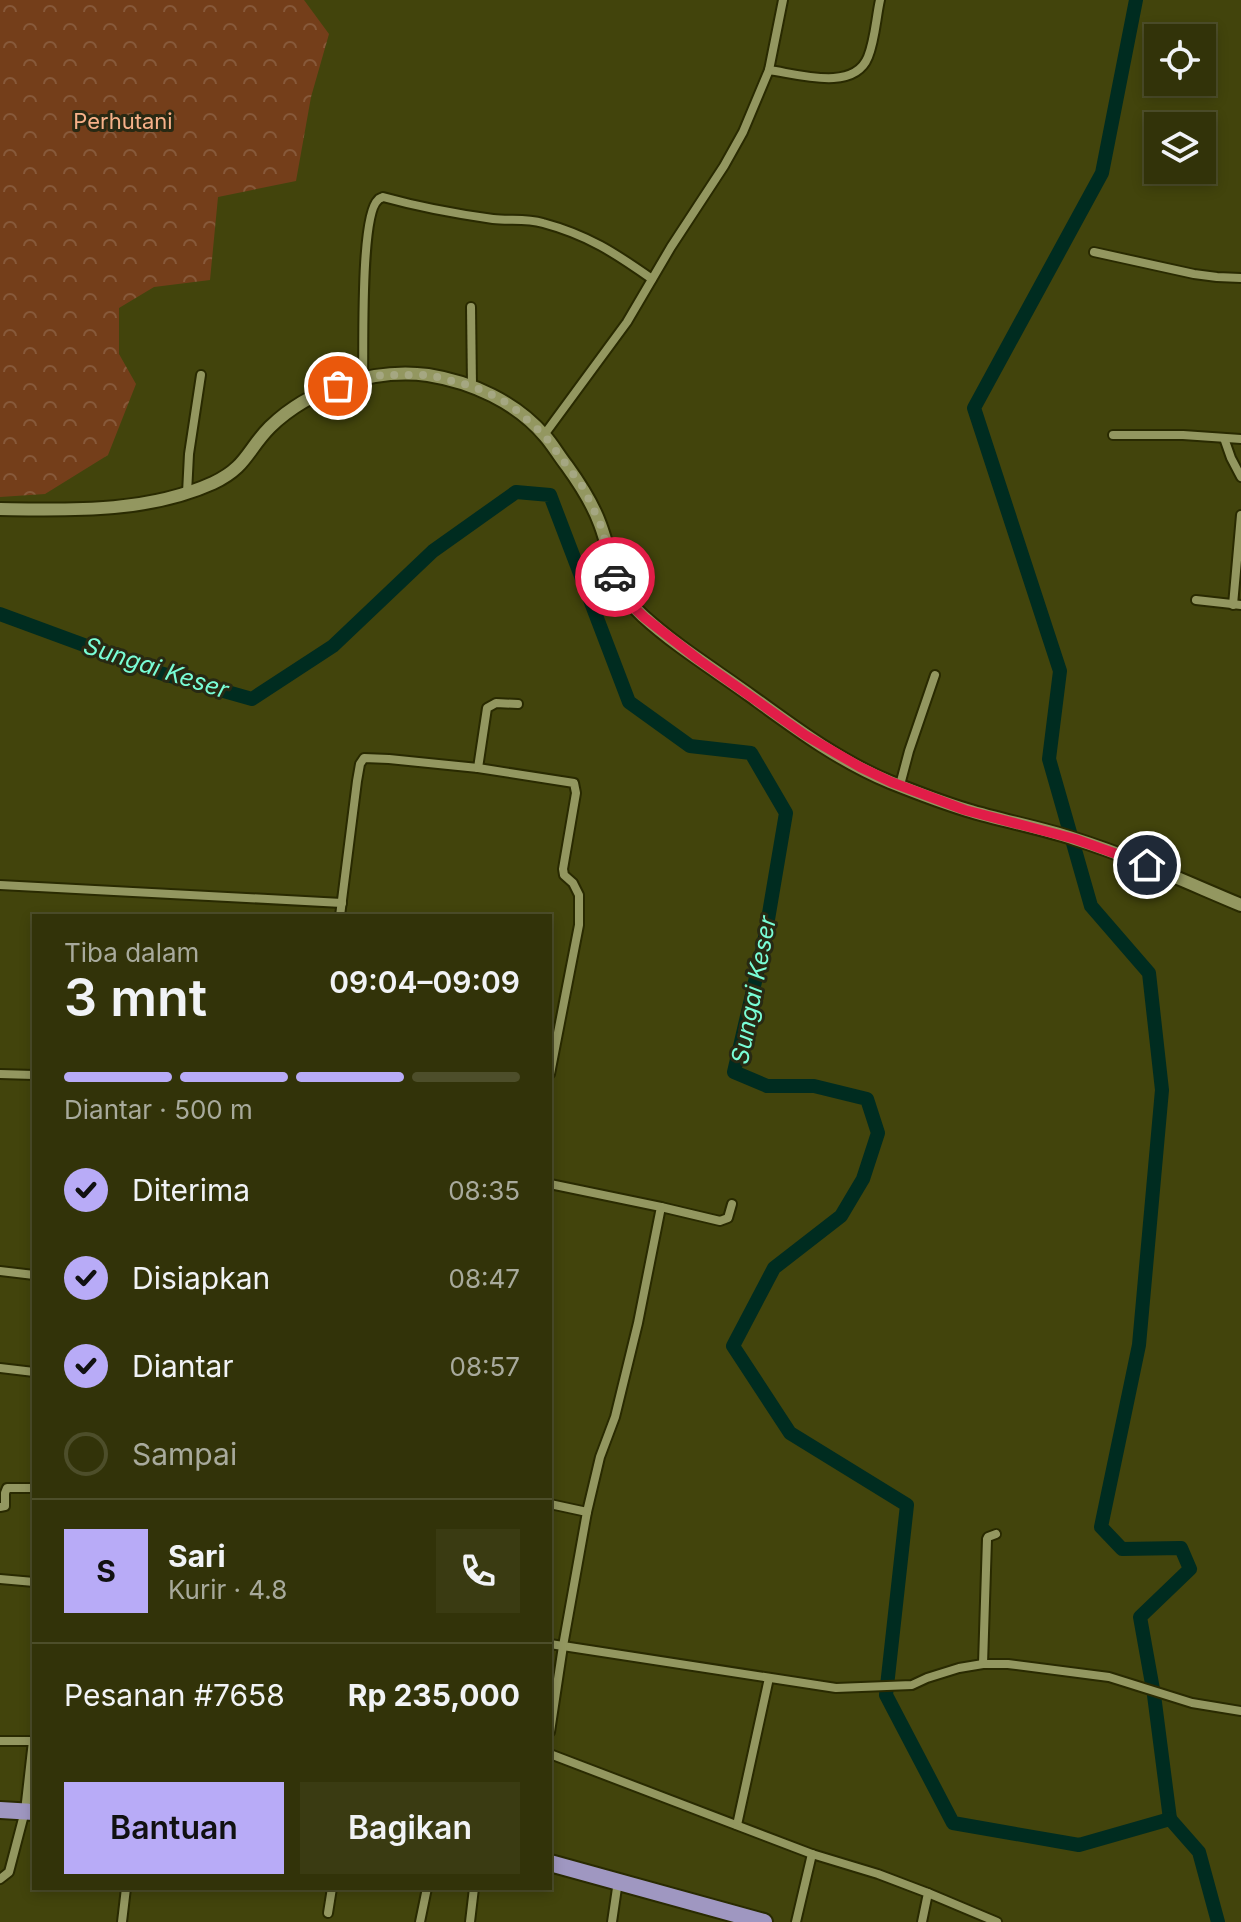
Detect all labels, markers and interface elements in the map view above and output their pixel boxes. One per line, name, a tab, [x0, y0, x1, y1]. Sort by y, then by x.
map controls	[1144, 24, 1216, 184]
button: locate	[1144, 24, 1216, 96]
park label: Perhutani	[73, 108, 173, 134]
button: layers	[1144, 112, 1216, 184]
pin	[304, 352, 372, 420]
icon: bag	[316, 364, 360, 408]
courier	[575, 537, 655, 617]
icon: car	[593, 555, 637, 599]
water label: Sungai Keser	[80, 631, 233, 705]
pin	[1113, 831, 1181, 899]
icon: home	[1125, 843, 1169, 887]
water label: Sungai Keser	[725, 912, 782, 1066]
text: Tiba dalam	[64, 937, 199, 968]
text: 09:04–09:09	[329, 964, 520, 1000]
text: 3 mnt	[64, 966, 207, 1029]
text: Diantar · 500 m	[64, 1094, 253, 1125]
icon: check	[64, 1168, 108, 1212]
text: Diterima	[132, 1172, 250, 1208]
text: 08:35	[448, 1175, 520, 1206]
icon: check	[64, 1256, 108, 1300]
text: Disiapkan	[132, 1260, 270, 1296]
text: 08:47	[449, 1263, 520, 1294]
icon: check	[64, 1344, 108, 1388]
text: Diantar	[132, 1348, 234, 1384]
text: 08:57	[450, 1351, 520, 1382]
text: Sampai	[132, 1436, 237, 1472]
button: phone	[436, 1529, 520, 1613]
text: Sari	[168, 1538, 226, 1574]
text: S	[96, 1553, 116, 1589]
text: Kurir · 4.8	[168, 1574, 287, 1605]
text: Pesanan #7658	[64, 1677, 285, 1713]
text: Rp 235,000	[348, 1677, 520, 1713]
button: Bantuan	[64, 1782, 284, 1874]
button: Bagikan	[300, 1782, 520, 1874]

